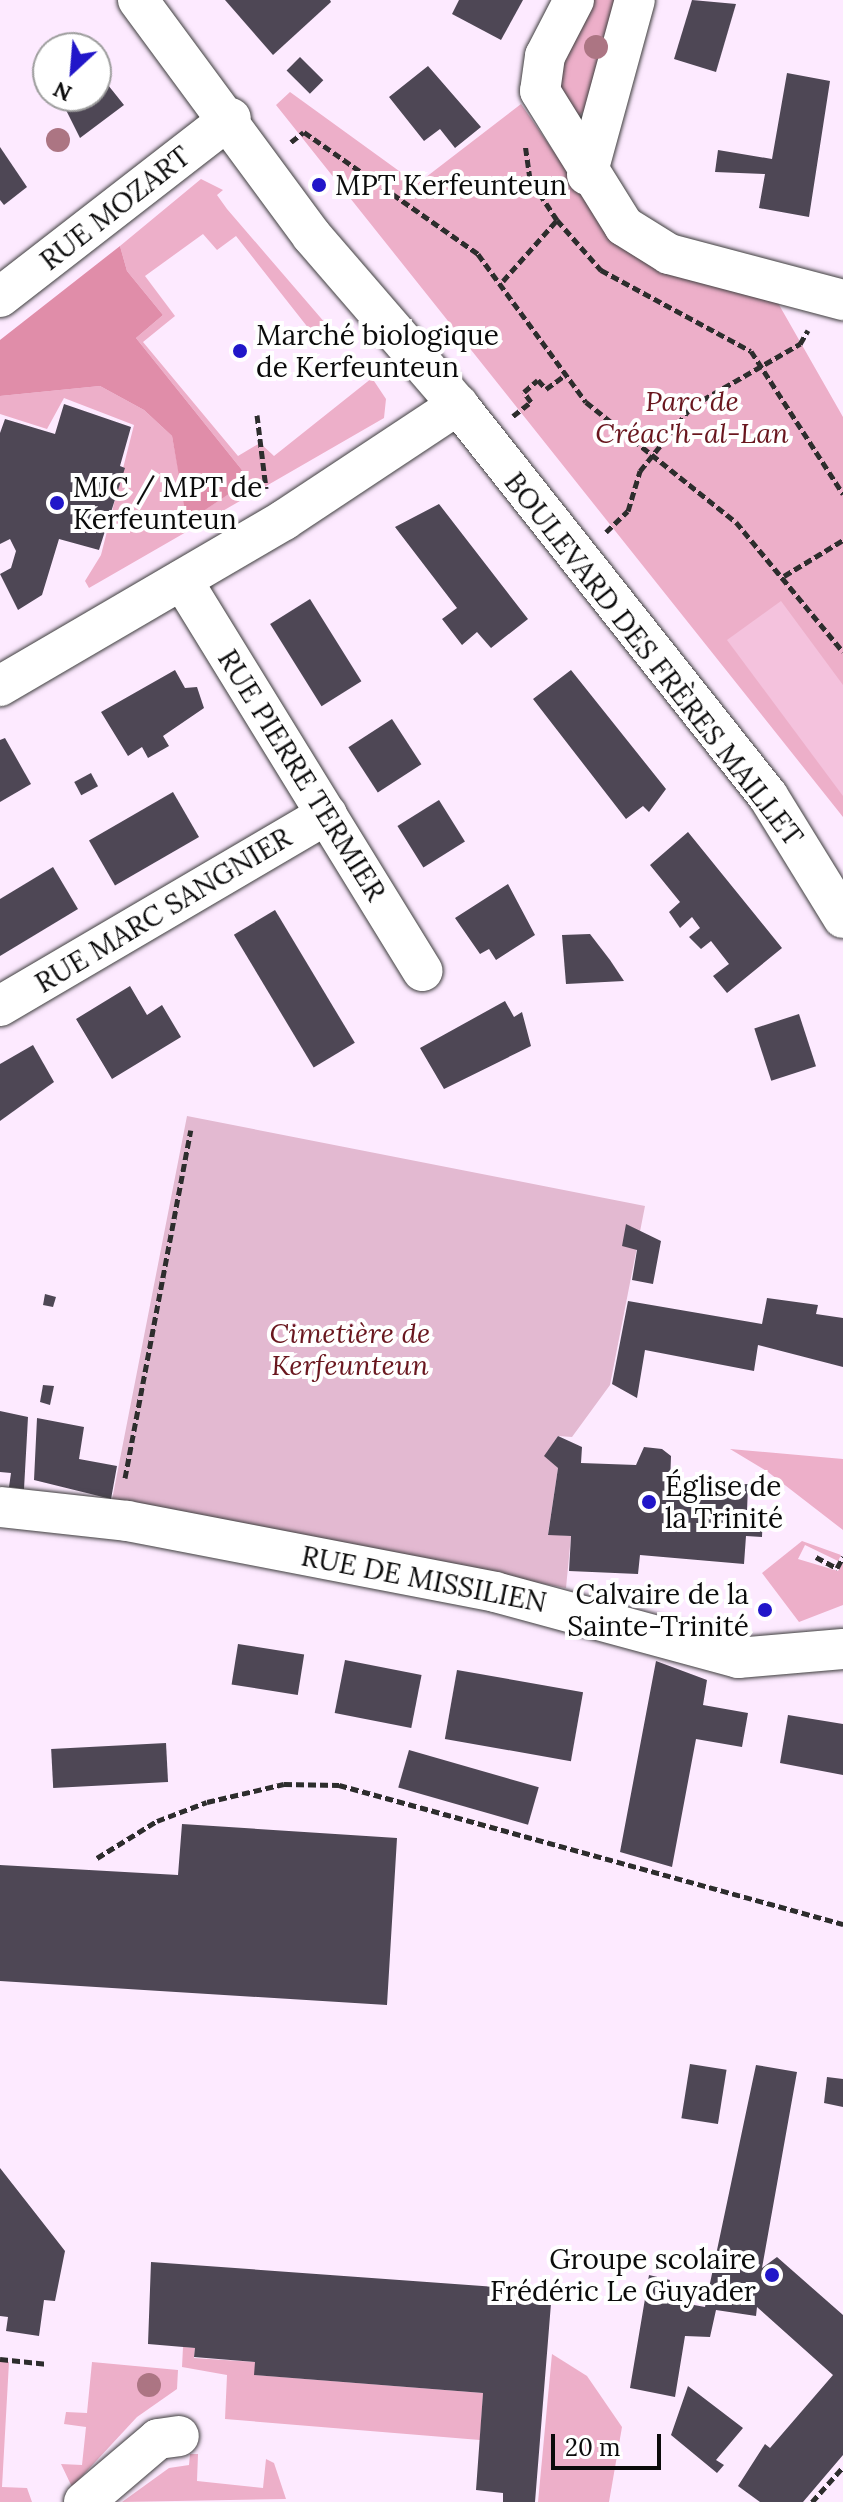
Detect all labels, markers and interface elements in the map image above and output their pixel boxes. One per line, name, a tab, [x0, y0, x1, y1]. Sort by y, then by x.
north arrow	[32, 32, 112, 112]
text: N	[49, 75, 76, 108]
street label: RUE MOZART	[33, 139, 197, 277]
place label: MPT Kerfeunteun	[335, 168, 567, 202]
marker: MPT Kerfeunteun	[310, 176, 328, 194]
place label: Marché biologique de Kerfeunteun	[256, 318, 499, 384]
marker: Marché biologique de Kerfeunteun	[231, 342, 249, 360]
park label: Parc de Créac'h-al-Lan	[595, 384, 789, 450]
street label: BOULEVARD DES FRÈRES MAILLET	[498, 466, 810, 852]
place label: MJC / MPT de Kerfeunteun	[73, 470, 262, 536]
marker: MJC / MPT de Kerfeunteun	[48, 494, 66, 512]
street label: RUE PIERRE TERMIER	[211, 643, 393, 907]
street label: RUE MARC SANGNIER	[29, 820, 297, 1000]
park label: Cimetière de Kerfeunteun	[270, 1316, 430, 1382]
place label: Église de la Trinité	[665, 1469, 783, 1535]
marker: Église de la Trinité	[640, 1493, 658, 1511]
street label: RUE DE MISSILIEN	[299, 1539, 549, 1619]
place label: Calvaire de la Sainte-Trinité	[567, 1577, 749, 1643]
marker: Calvaire de la Sainte-Trinité	[756, 1601, 774, 1619]
place label: Groupe scolaire Frédéric Le Guyader	[490, 2242, 756, 2308]
marker: Groupe scolaire Frédéric Le Guyader	[763, 2266, 781, 2284]
scale bar	[555, 2418, 665, 2468]
text: 20 m	[565, 2432, 621, 2463]

